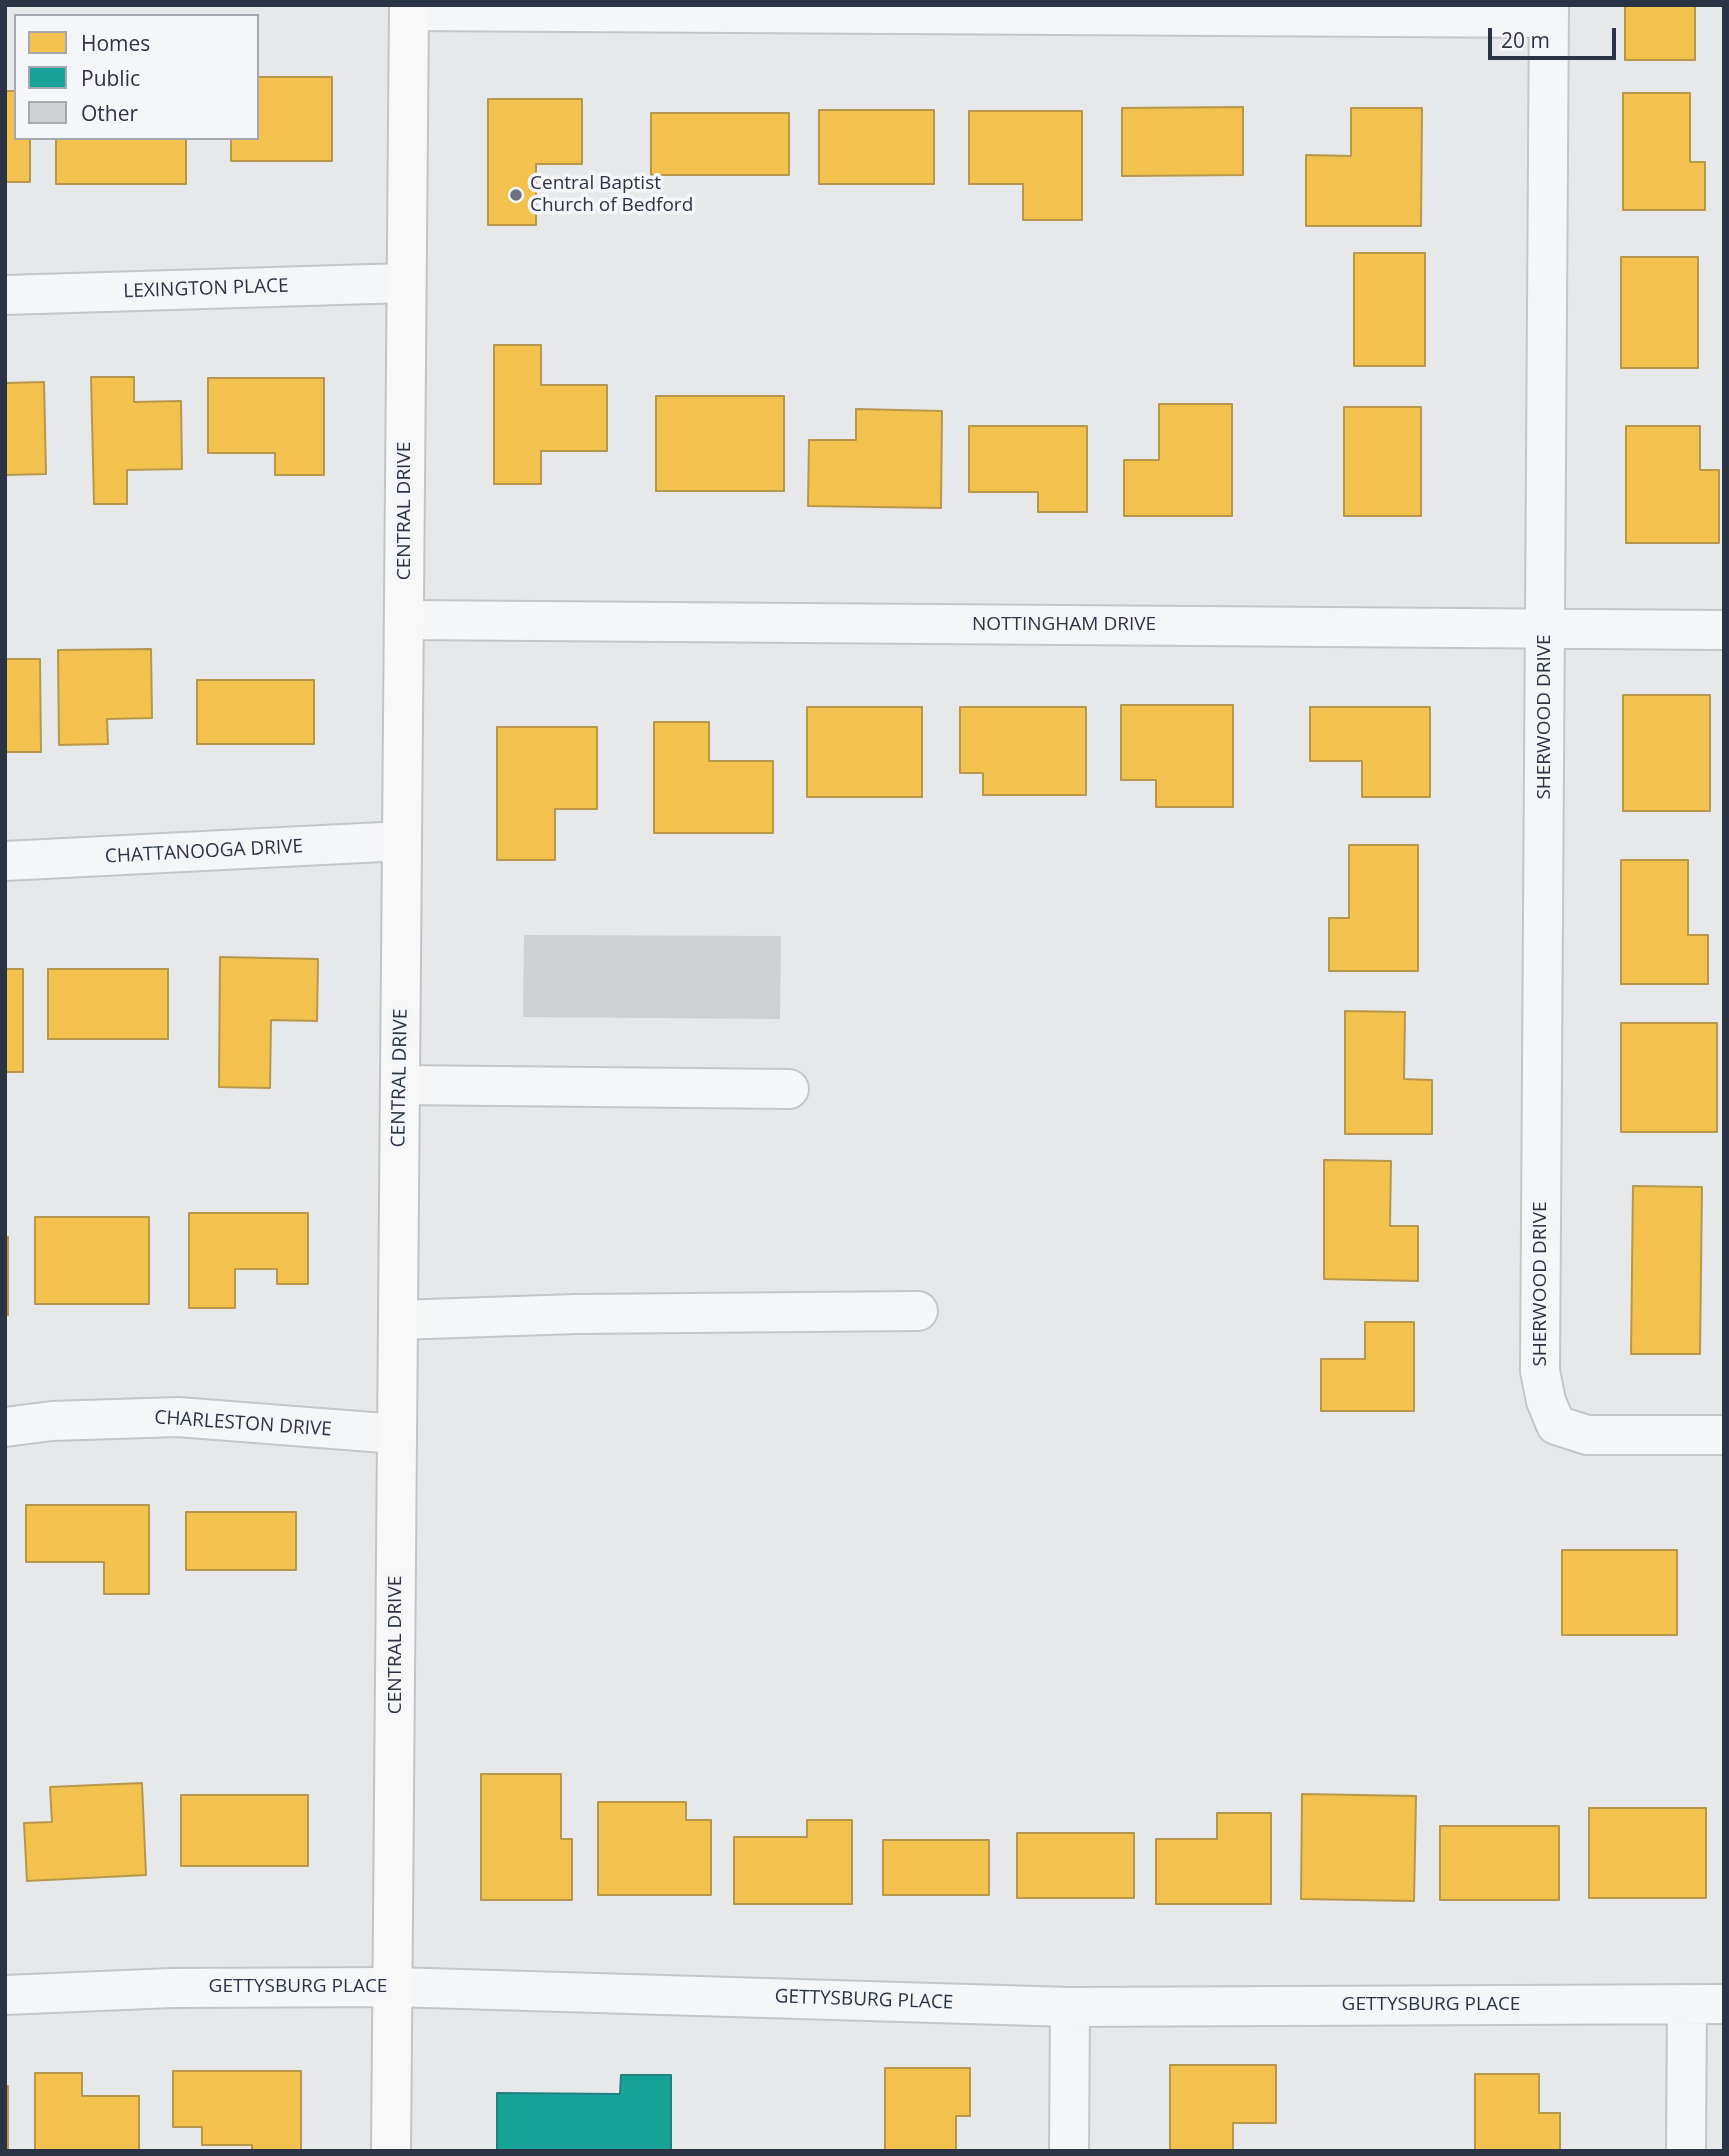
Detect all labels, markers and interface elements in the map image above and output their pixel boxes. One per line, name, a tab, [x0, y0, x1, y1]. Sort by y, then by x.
legend	[14, 14, 259, 140]
scale bar	[1491, 14, 1619, 58]
text: 20 m	[1501, 26, 1550, 54]
text: Homes	[81, 29, 150, 57]
text: Public	[81, 64, 140, 92]
text: Other	[81, 99, 138, 127]
place label: Central Baptist Church of Bedford	[530, 173, 693, 217]
marker: Central Baptist Church of Bedford	[508, 187, 524, 203]
street label: LEXINGTON PLACE	[123, 275, 289, 303]
street label: CENTRAL DRIVE	[394, 442, 416, 580]
street label: NOTTINGHAM DRIVE	[972, 614, 1156, 636]
street label: SHERWOOD DRIVE	[1534, 634, 1556, 800]
street label: CHATTANOOGA DRIVE	[104, 835, 304, 869]
street label: CENTRAL DRIVE	[387, 1009, 413, 1147]
street label: SHERWOOD DRIVE	[1530, 1201, 1552, 1367]
street label: CHARLESTON DRIVE	[154, 1406, 332, 1442]
street label: CENTRAL DRIVE	[385, 1576, 407, 1714]
street label: GETTYSBURG PLACE	[209, 1976, 387, 1998]
street label: GETTYSBURG PLACE	[774, 1985, 954, 2015]
street label: GETTYSBURG PLACE	[1342, 1994, 1520, 2016]

